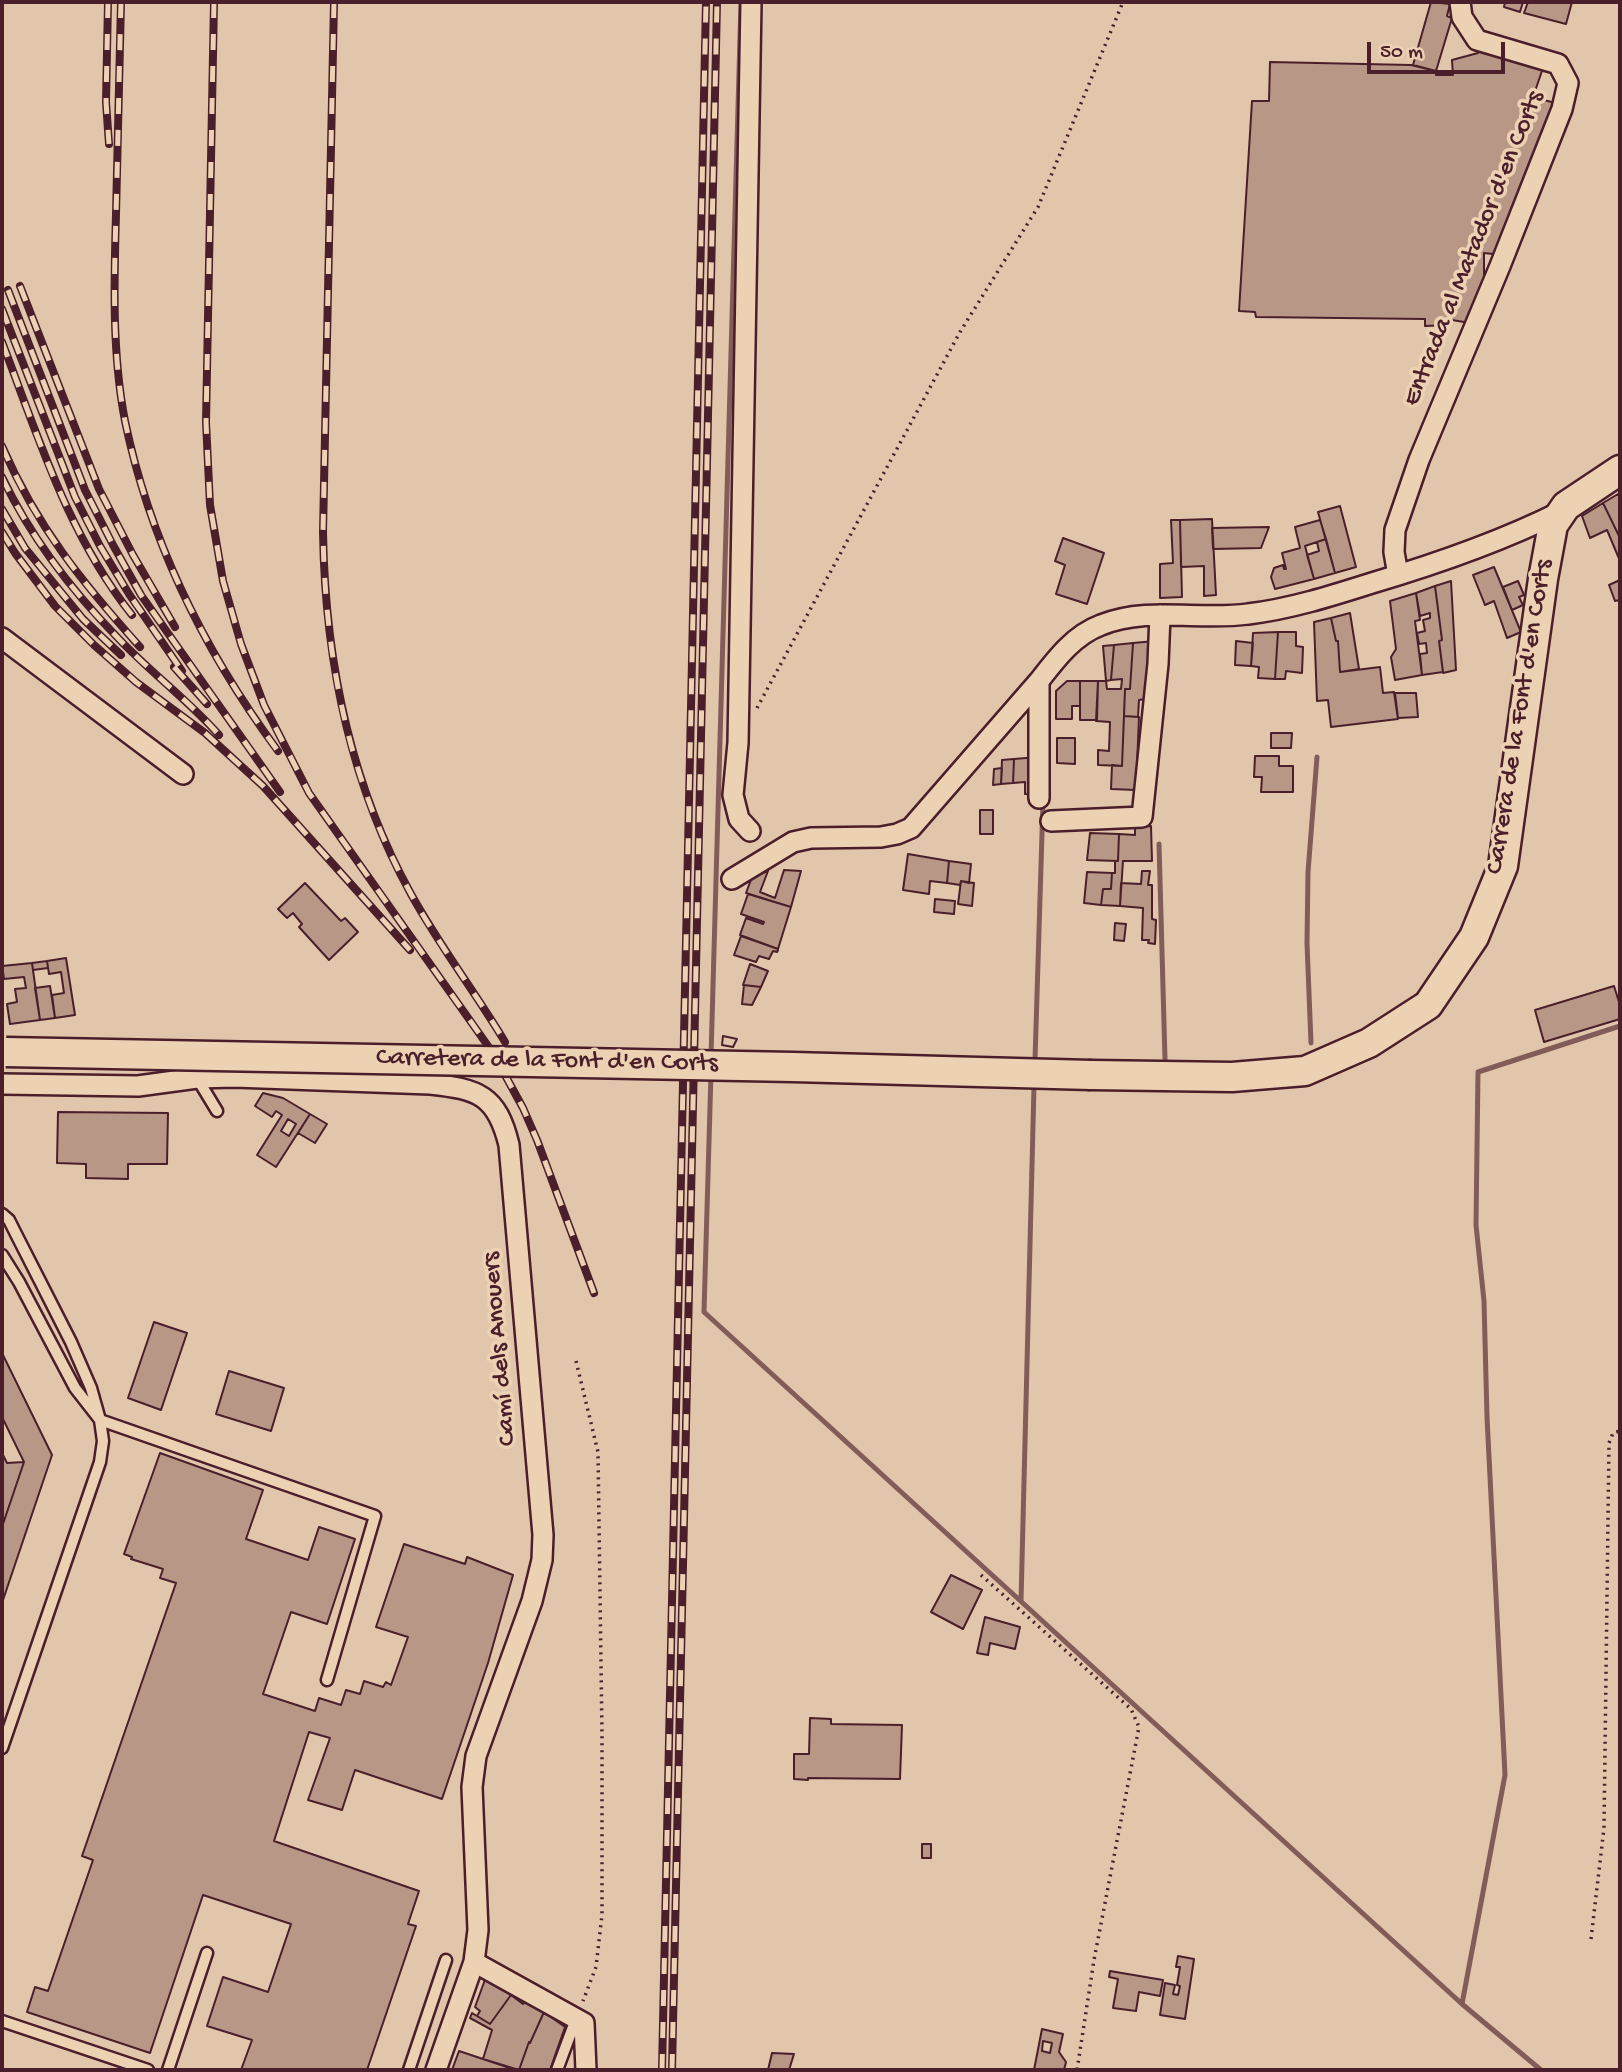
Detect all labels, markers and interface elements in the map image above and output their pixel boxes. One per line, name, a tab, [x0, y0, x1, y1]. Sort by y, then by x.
scale bar	[1370, 28, 1508, 72]
text: 50 m	[1380, 41, 1423, 66]
street label: Entrada al Matador d'en Corts	[1397, 87, 1553, 411]
street label: Carrera de la Font d'en Corts	[1481, 558, 1561, 876]
street label: Carretera de la Font d'en Corts	[376, 1043, 718, 1081]
street label: Camí dels Anouers	[477, 1251, 525, 1447]

